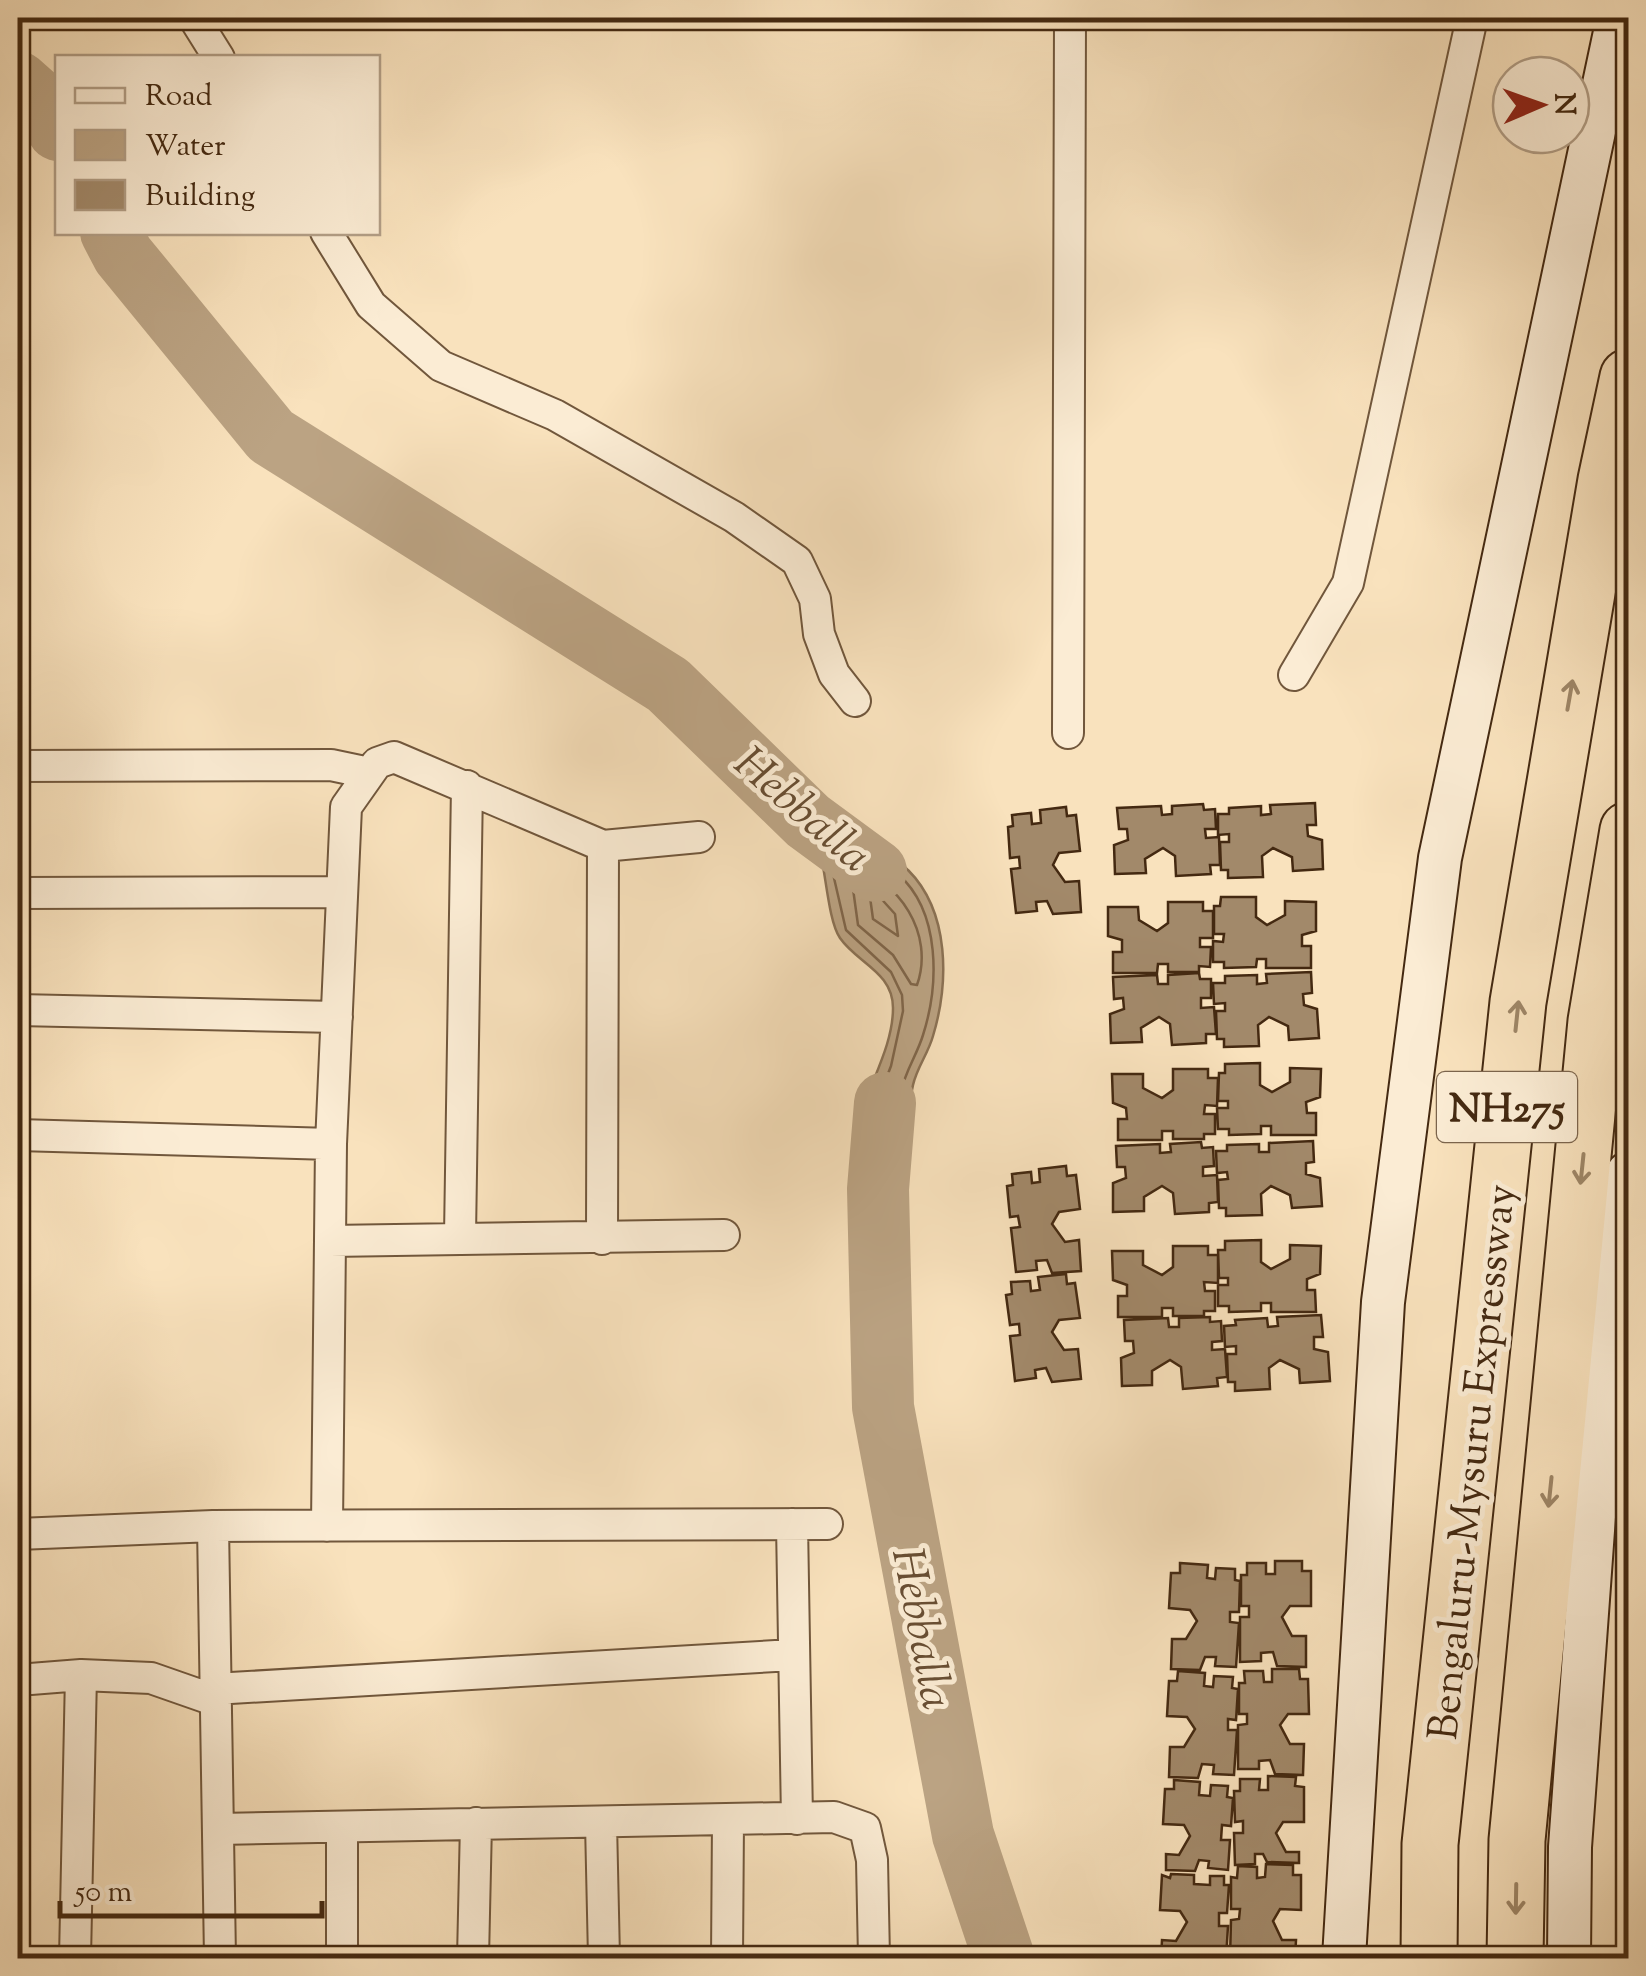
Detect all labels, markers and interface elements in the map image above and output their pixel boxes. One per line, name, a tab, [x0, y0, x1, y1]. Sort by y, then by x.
legend	[55, 55, 380, 235]
north arrow	[1491, 55, 1591, 155]
text: Road	[145, 76, 212, 119]
text: N	[1543, 92, 1583, 116]
text: Water	[145, 126, 226, 169]
text: Building	[145, 176, 255, 219]
one-way arrow	[1561, 680, 1580, 712]
water label: Hebballa	[718, 734, 883, 890]
one-way arrow	[1508, 1000, 1527, 1033]
road number: NH275	[1437, 1072, 1577, 1142]
one-way arrow	[1572, 1152, 1591, 1184]
street label: Bengaluru-Mysuru Expressway	[1416, 1182, 1534, 1743]
one-way arrow	[1541, 1476, 1560, 1508]
water label: Hebballa	[871, 1543, 966, 1715]
scale bar	[60, 1856, 322, 1918]
text: 50 m	[73, 1872, 133, 1915]
one-way arrow	[1506, 1883, 1525, 1915]

